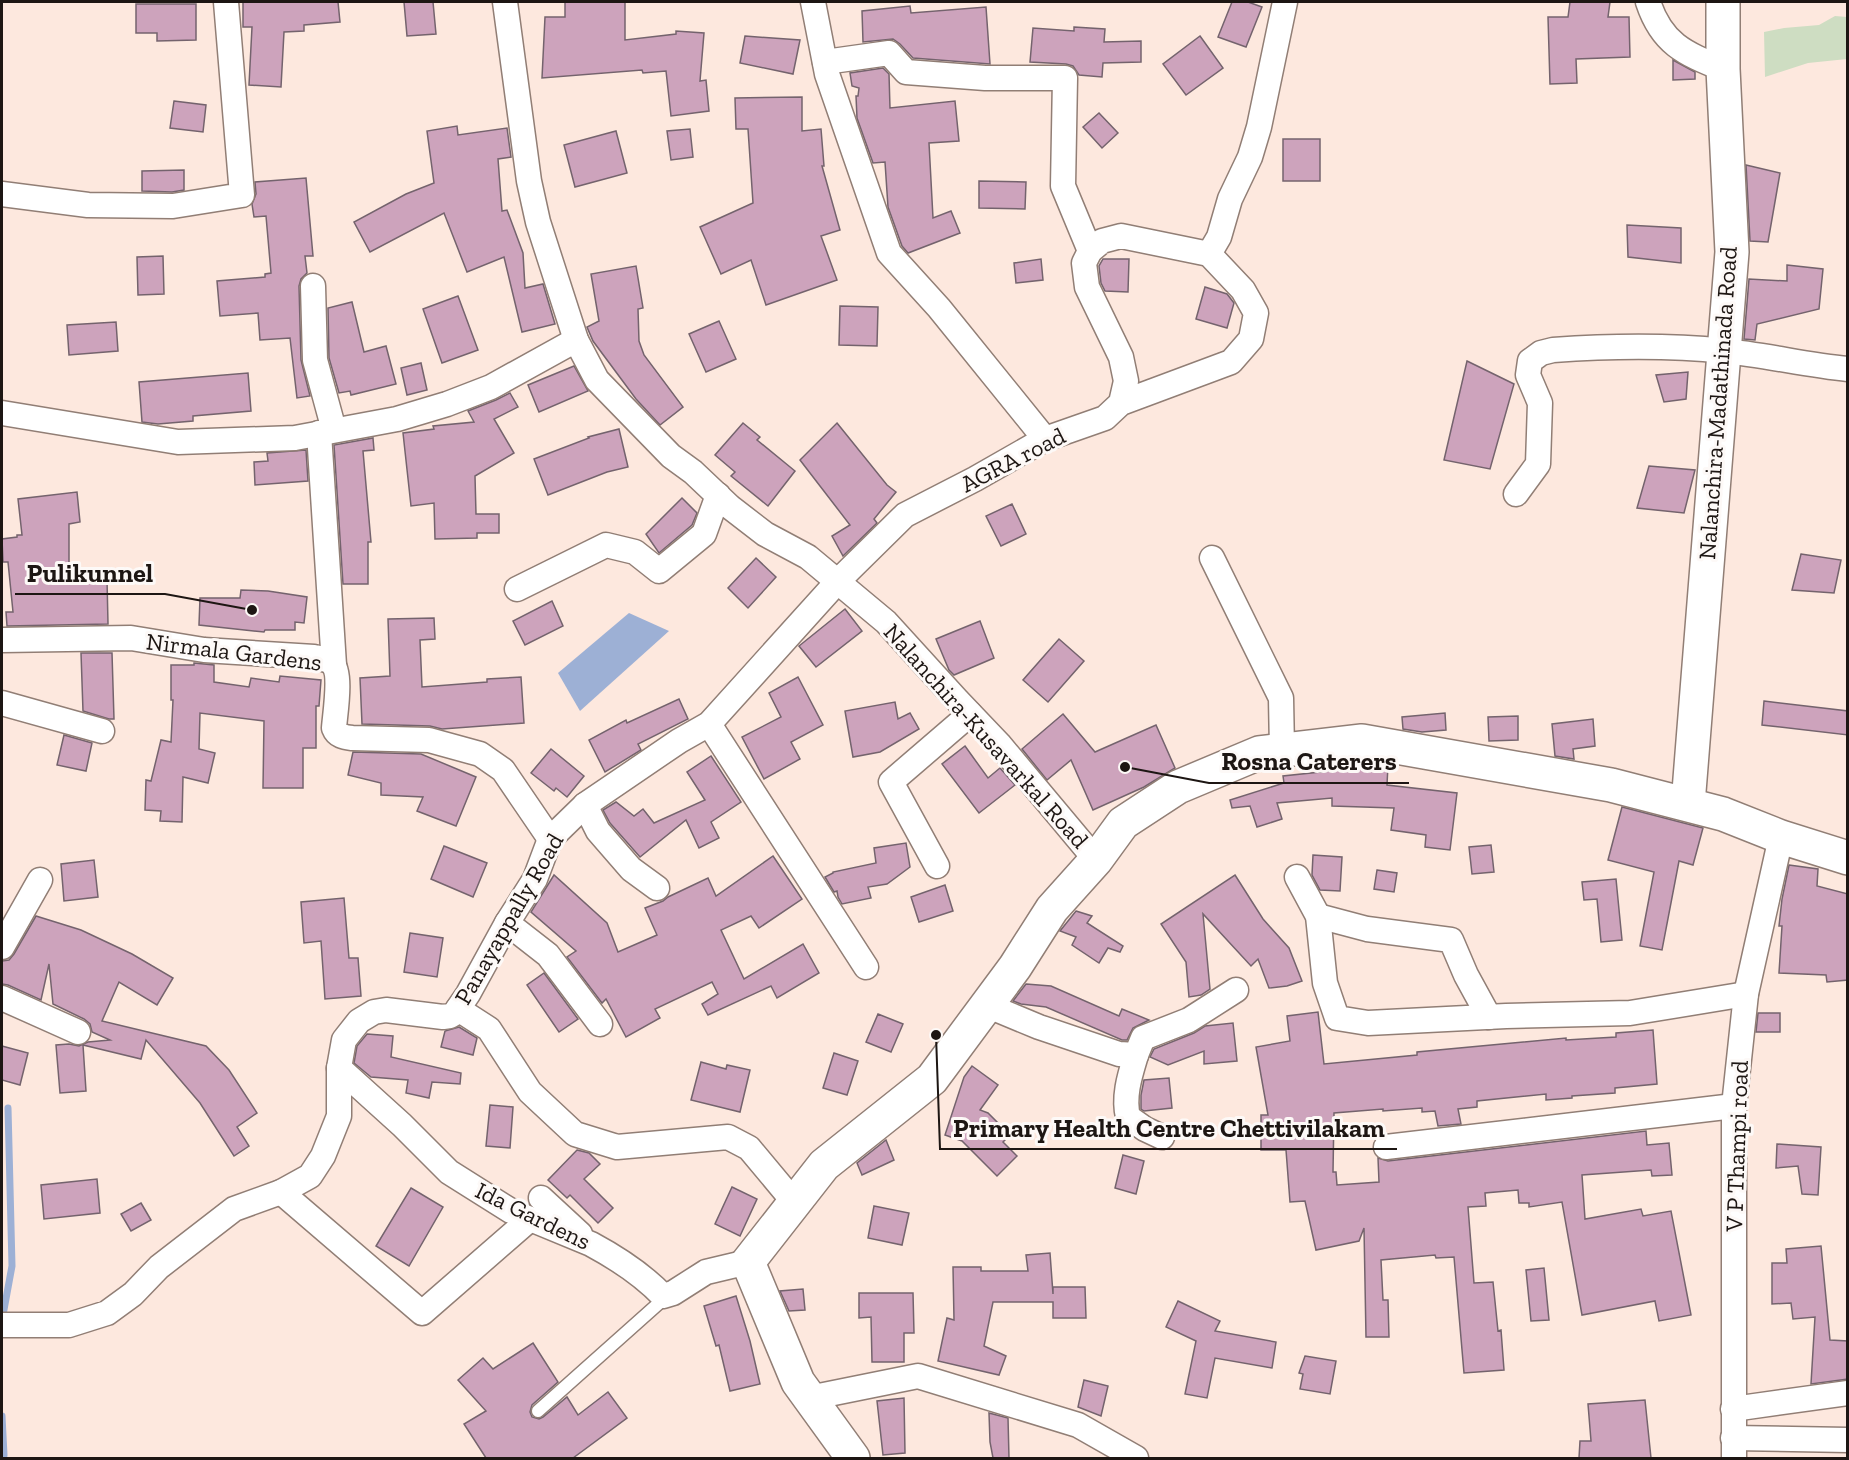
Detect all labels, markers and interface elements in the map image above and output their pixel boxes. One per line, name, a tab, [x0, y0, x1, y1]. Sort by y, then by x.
street label: Nalanchira-Madathinada Road	[1692, 245, 1743, 561]
street label: AGRA road	[956, 421, 1070, 498]
callout: Pulikunnel	[15, 550, 165, 594]
text: Pulikunnel	[27, 557, 153, 589]
street label: Nalanchira-Kusavarkal Road	[878, 617, 1095, 854]
street label: Nirmala Gardens	[145, 626, 324, 677]
callout: Rosna Caterers	[1209, 739, 1409, 783]
text: Rosna Caterers	[1221, 745, 1397, 777]
street label: Panayappally Road	[448, 828, 569, 1010]
street label: V P Thampi road	[1719, 1060, 1754, 1233]
callout: Primary Health Centre Chettivilakam	[940, 1105, 1397, 1149]
text: Primary Health Centre Chettivilakam	[953, 1112, 1385, 1144]
street label: Ida Gardens	[471, 1175, 595, 1256]

